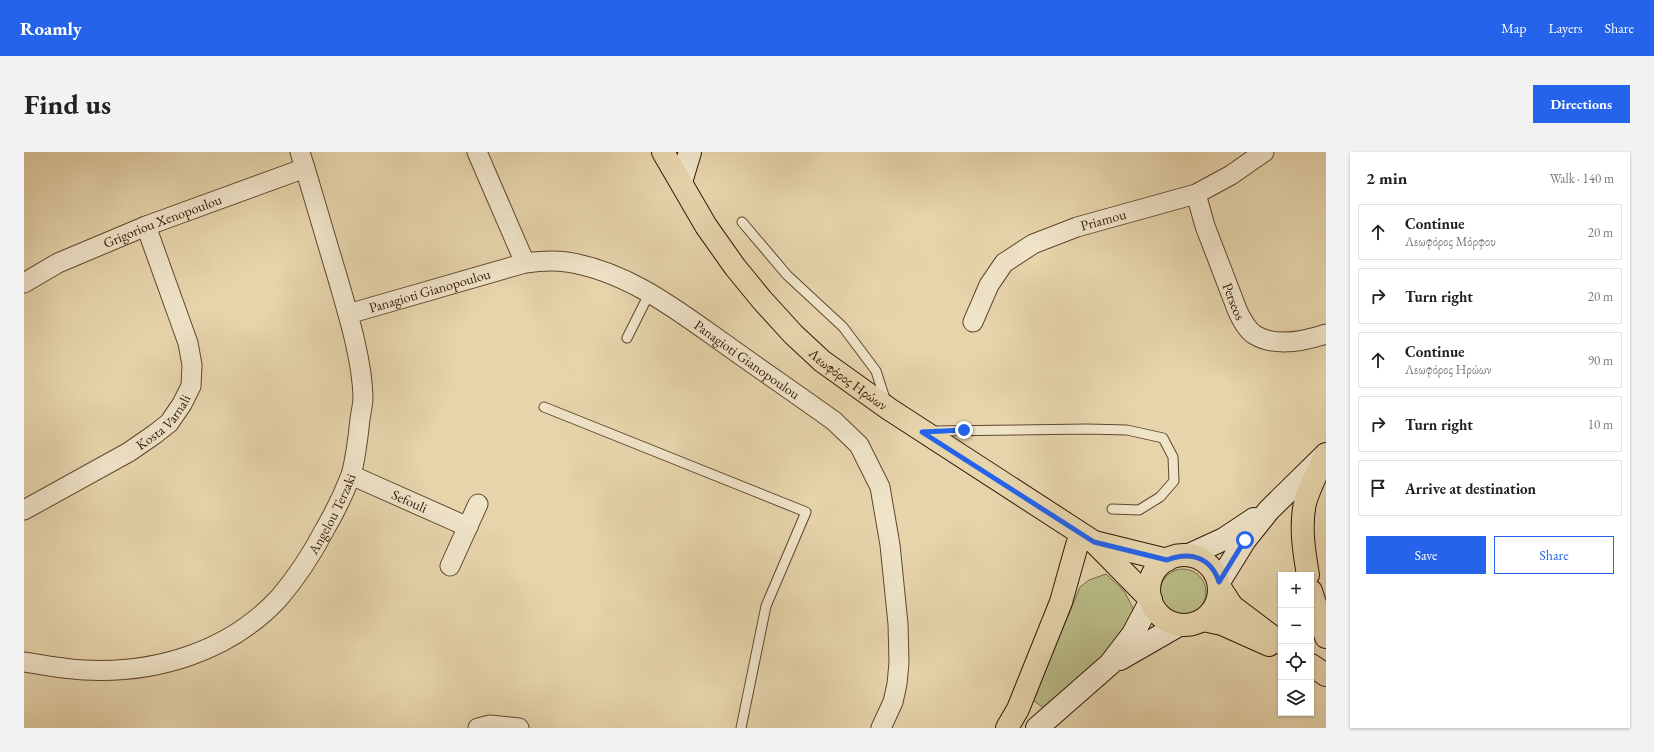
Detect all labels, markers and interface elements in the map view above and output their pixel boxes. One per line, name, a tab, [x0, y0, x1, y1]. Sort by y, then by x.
text: Roamly	[20, 16, 82, 41]
text: Map	[1501, 19, 1526, 37]
text: Layers	[1548, 19, 1583, 37]
text: Share	[1605, 19, 1634, 37]
button: Directions	[1533, 85, 1630, 123]
text: Find us	[24, 86, 111, 122]
text: 2 min	[1366, 167, 1407, 189]
text: Walk · 140 m	[1550, 170, 1614, 187]
street label: Grigoriou Xenopoulou	[100, 190, 225, 252]
street label: Priamou	[1078, 205, 1129, 235]
text: Continue	[1405, 214, 1465, 233]
icon: ahead	[1367, 221, 1389, 243]
text: 20 m	[1588, 224, 1613, 241]
text: Λεωφόρος Μόρφου	[1405, 233, 1496, 250]
street label: Panagioti Gianopoulou	[367, 264, 493, 317]
street label: Perseos	[1219, 280, 1250, 323]
icon: right	[1367, 285, 1389, 307]
text: Turn right	[1405, 287, 1473, 306]
text: 20 m	[1588, 288, 1613, 305]
street label: Panagioti Gianopoulou	[691, 316, 804, 403]
text: Continue	[1405, 342, 1465, 361]
street label: Λεωφόρος Ηρώων	[804, 344, 891, 414]
icon: ahead	[1367, 349, 1389, 371]
text: 90 m	[1588, 352, 1613, 369]
text: Λεωφόρος Ηρώων	[1405, 361, 1492, 378]
street label: Kosta Varnali	[132, 391, 195, 454]
icon: right	[1367, 413, 1389, 435]
text: Turn right	[1405, 415, 1473, 434]
text: 10 m	[1588, 416, 1613, 433]
route end	[955, 421, 973, 439]
street label: Angelou Terzaki	[303, 470, 360, 558]
icon: arrive	[1367, 477, 1389, 499]
text: Arrive at destination	[1405, 479, 1536, 498]
street label: Sefouli	[389, 485, 431, 517]
route start	[1236, 531, 1254, 549]
button: Save	[1366, 536, 1486, 574]
button: Share	[1494, 536, 1614, 574]
map controls	[1278, 572, 1314, 716]
button: +	[1278, 572, 1314, 608]
button: −	[1278, 608, 1314, 644]
button: locate	[1278, 644, 1314, 680]
button: layers	[1278, 680, 1314, 716]

